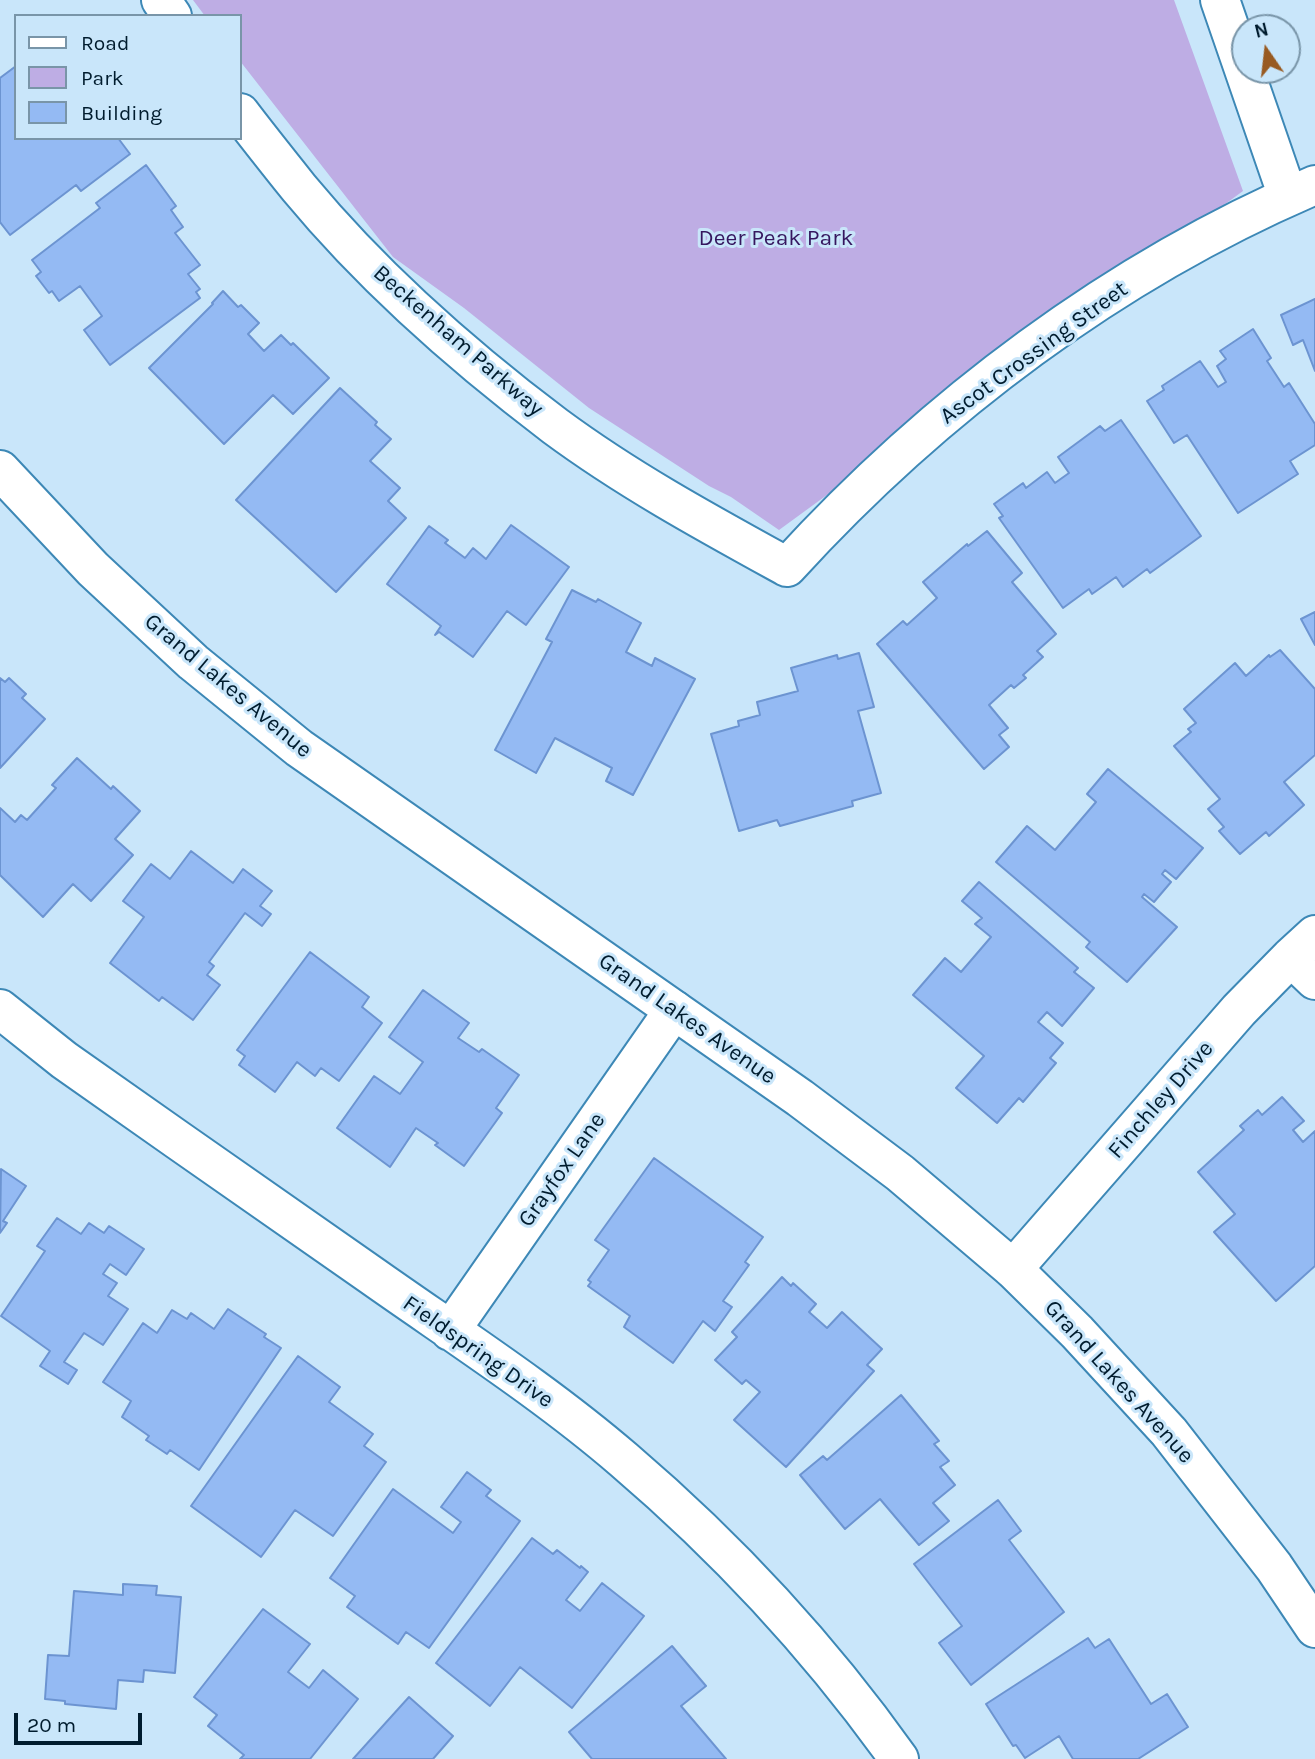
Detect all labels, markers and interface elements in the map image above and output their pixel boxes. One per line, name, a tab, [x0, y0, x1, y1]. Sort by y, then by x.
legend	[14, 14, 242, 140]
north arrow	[1231, 14, 1301, 84]
text: N	[1252, 18, 1271, 43]
text: Road	[81, 31, 129, 55]
text: Park	[81, 66, 124, 90]
text: Building	[81, 101, 162, 125]
park label: Deer Peak Park	[699, 224, 853, 252]
street label: Beckenham Parkway	[367, 259, 549, 423]
street label: Ascot Crossing Street	[935, 276, 1133, 430]
street label: Grand Lakes Avenue	[139, 608, 317, 764]
street label: Grand Lakes Avenue	[593, 947, 781, 1091]
street label: Finchley Drive	[1102, 1036, 1220, 1164]
street label: Grayfox Lane	[512, 1107, 612, 1233]
street label: Fieldspring Drive	[397, 1290, 559, 1414]
street label: Grand Lakes Avenue	[1038, 1295, 1200, 1469]
scale bar	[18, 1700, 145, 1744]
text: 20 m	[27, 1713, 76, 1737]

